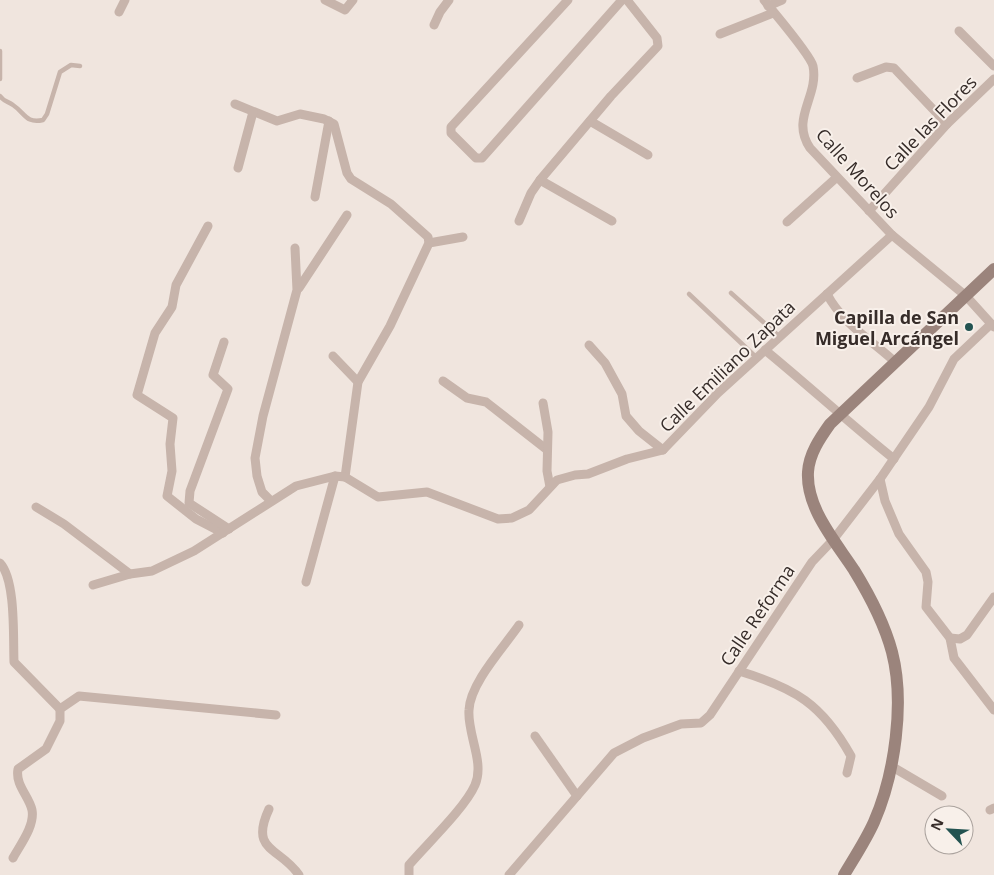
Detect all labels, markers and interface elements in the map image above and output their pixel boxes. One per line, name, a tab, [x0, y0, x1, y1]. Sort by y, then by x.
street label: Calle las Flores	[878, 70, 982, 176]
street label: Calle Morelos	[811, 123, 905, 223]
street label: Calle Emiliano Zapata	[654, 295, 800, 437]
place label: Capilla de San Miguel Arcángel	[815, 305, 959, 350]
marker: Capilla de San Miguel Arcángel	[963, 321, 975, 333]
street label: Calle Reforma	[714, 560, 800, 670]
north arrow	[924, 805, 974, 855]
text: N	[926, 815, 948, 833]

